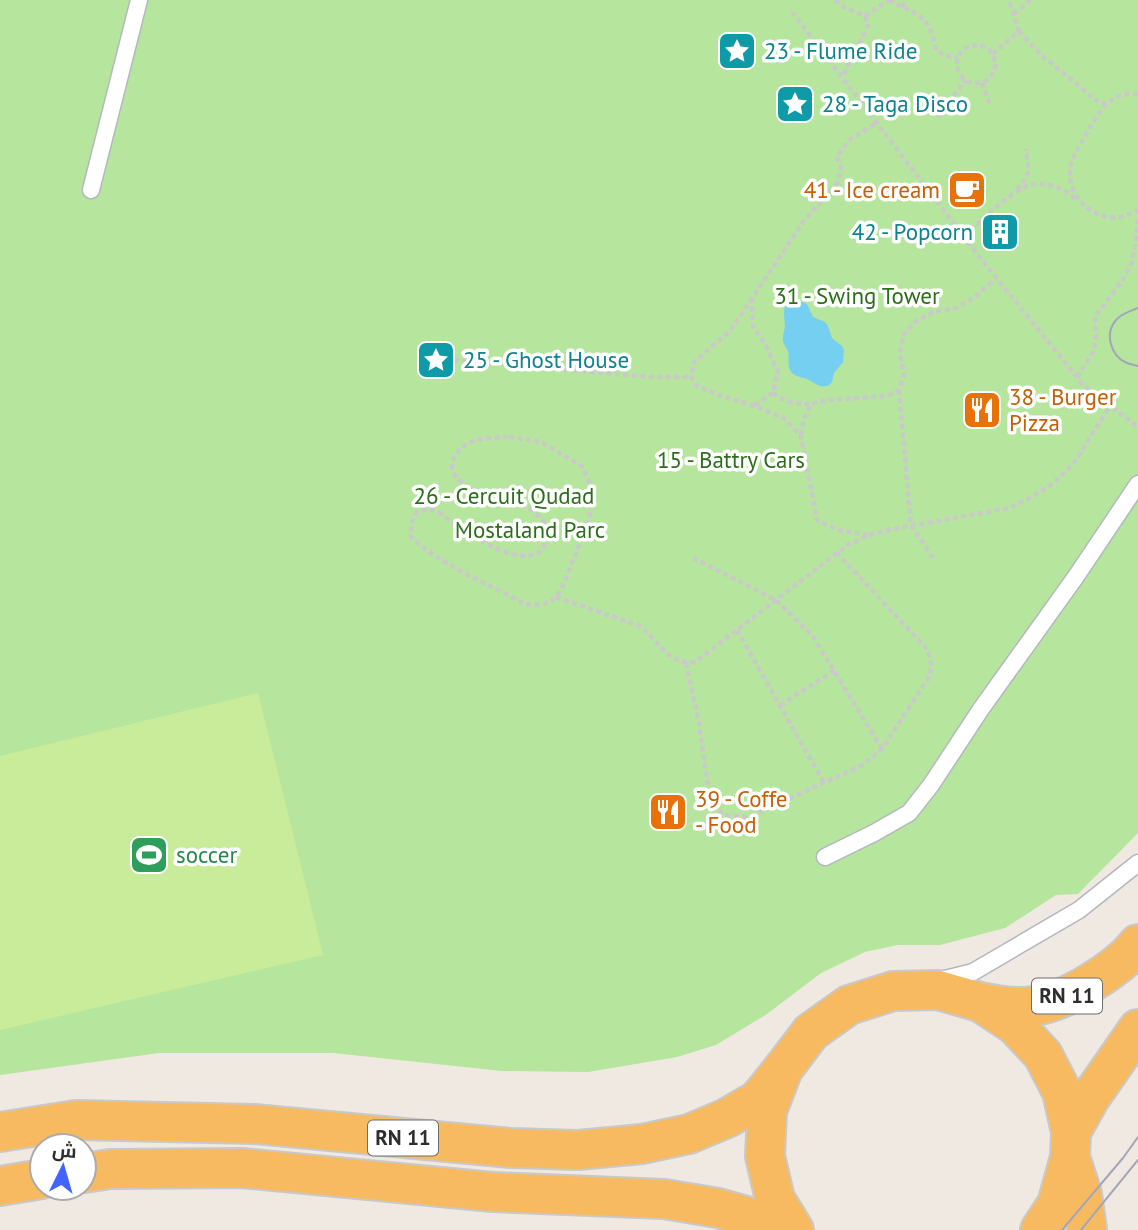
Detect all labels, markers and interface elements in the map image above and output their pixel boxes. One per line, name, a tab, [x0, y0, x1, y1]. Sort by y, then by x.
place icon: 23 - Flume Ride	[716, 30, 758, 72]
place label: 23 - Flume Ride	[764, 36, 917, 65]
place icon: 28 - Taga Disco	[774, 83, 816, 125]
place label: 28 - Taga Disco	[822, 89, 968, 118]
cafe icon: 41 - Ice cream	[946, 169, 988, 211]
place label: 41 - Ice cream	[804, 175, 940, 204]
building icon: 42 - Popcorn	[979, 211, 1021, 253]
place label: 42 - Popcorn	[852, 217, 973, 246]
park label: 31 - Swing Tower	[774, 281, 940, 310]
place icon: 25 - Ghost House	[415, 339, 457, 381]
place label: 25 - Ghost House	[463, 345, 629, 374]
place label: 38 - Burger Pizza	[1009, 382, 1117, 437]
restaurant icon: 38 - Burger Pizza	[961, 389, 1003, 431]
park label: 15 - Battry Cars	[657, 445, 805, 474]
park label: 26 - Cercuit Qudad	[414, 481, 594, 510]
park label: Mostaland Parc	[455, 515, 605, 544]
place label: 39 - Coffe - Food	[695, 784, 787, 839]
restaurant icon: 39 - Coffe - Food	[647, 791, 689, 833]
sports icon: soccer	[128, 834, 170, 876]
place label: soccer	[176, 840, 237, 869]
road number: RN 11	[1032, 978, 1102, 1014]
road number: RN 11	[368, 1120, 438, 1156]
north arrow	[28, 1132, 98, 1202]
text: ش	[51, 1137, 78, 1163]

